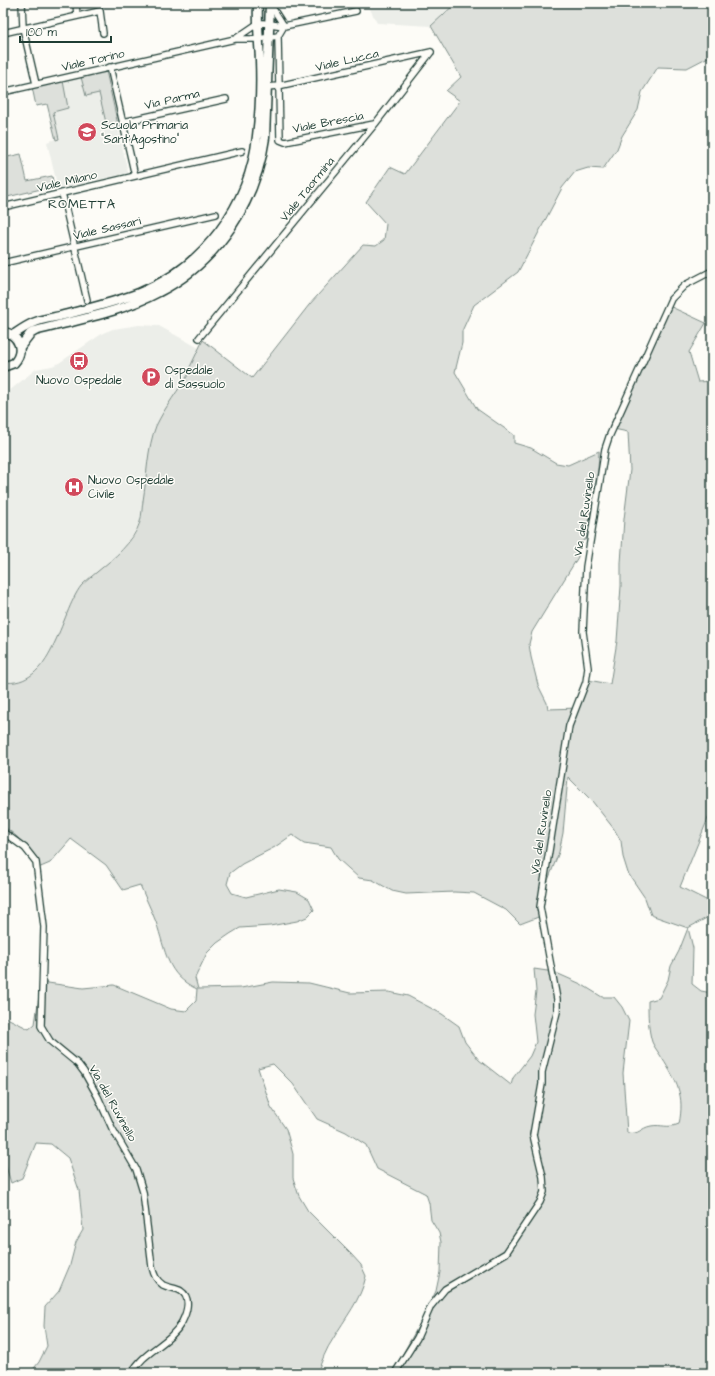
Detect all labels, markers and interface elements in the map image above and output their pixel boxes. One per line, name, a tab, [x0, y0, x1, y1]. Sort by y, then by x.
scale bar	[20, 18, 111, 44]
text: 100 m	[26, 24, 57, 41]
street label: Viale Torino	[60, 45, 126, 76]
street label: Viale Lucca	[314, 45, 380, 76]
street label: Via Parma	[143, 85, 201, 114]
street label: Viale Brescia	[291, 107, 365, 138]
place label: Scuola Primaria "Sant'Agostino"	[101, 117, 188, 149]
school or university icon: Scuola Primaria "Sant'Agostino"	[76, 121, 98, 143]
street label: Viale Taormina	[276, 153, 339, 225]
street label: Viale Milano	[35, 166, 99, 197]
district label: ROMETTA	[48, 195, 116, 213]
street label: Viale Sassari	[72, 212, 143, 245]
bus stop icon: Nuovo Ospedale	[68, 350, 90, 372]
place label: Ospedale di Sassuolo	[165, 362, 225, 393]
parking icon: Ospedale di Sassuolo	[140, 366, 162, 388]
place label: Nuovo Ospedale	[36, 372, 123, 389]
street label: Via del Ruvinello	[569, 470, 600, 558]
place label: Nuovo Ospedale Civile	[88, 472, 175, 503]
hospital icon: Nuovo Ospedale Civile	[63, 476, 85, 498]
street label: Via del Ruvinello	[526, 788, 557, 876]
street label: Via del Ruvinello	[84, 1062, 141, 1145]

